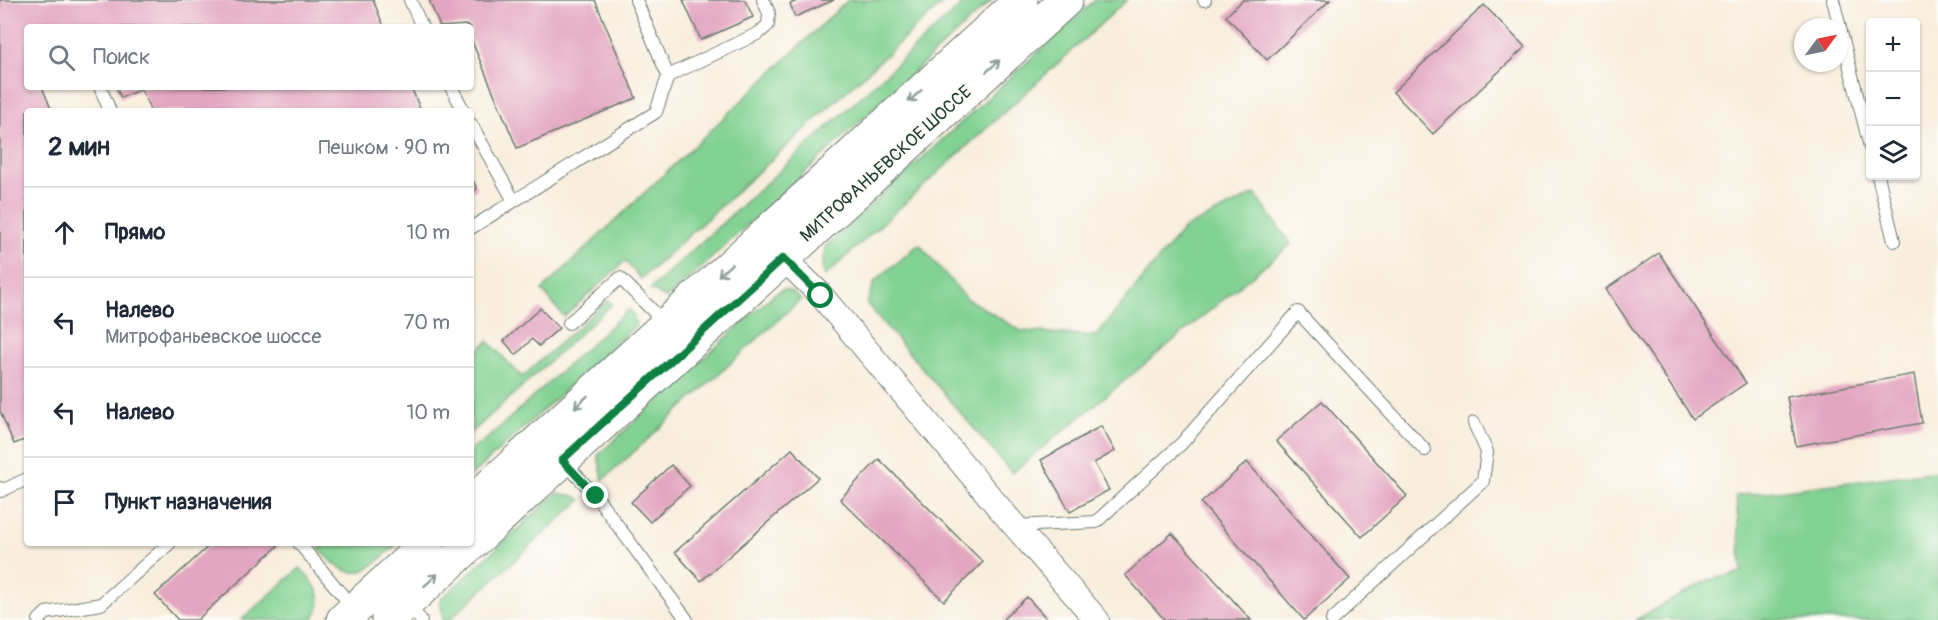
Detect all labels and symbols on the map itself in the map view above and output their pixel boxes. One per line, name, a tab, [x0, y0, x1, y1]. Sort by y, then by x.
north arrow	[1794, 18, 1848, 72]
one-way arrow	[986, 59, 1001, 73]
street label: МИТРОФАНЬЕВСКОЕ ШОССЕ	[795, 81, 977, 247]
one-way arrow	[908, 89, 923, 103]
one-way arrow	[718, 263, 733, 277]
route start	[807, 282, 833, 308]
one-way arrow	[574, 394, 589, 408]
route end	[582, 482, 608, 508]
one-way arrow	[423, 574, 438, 588]

